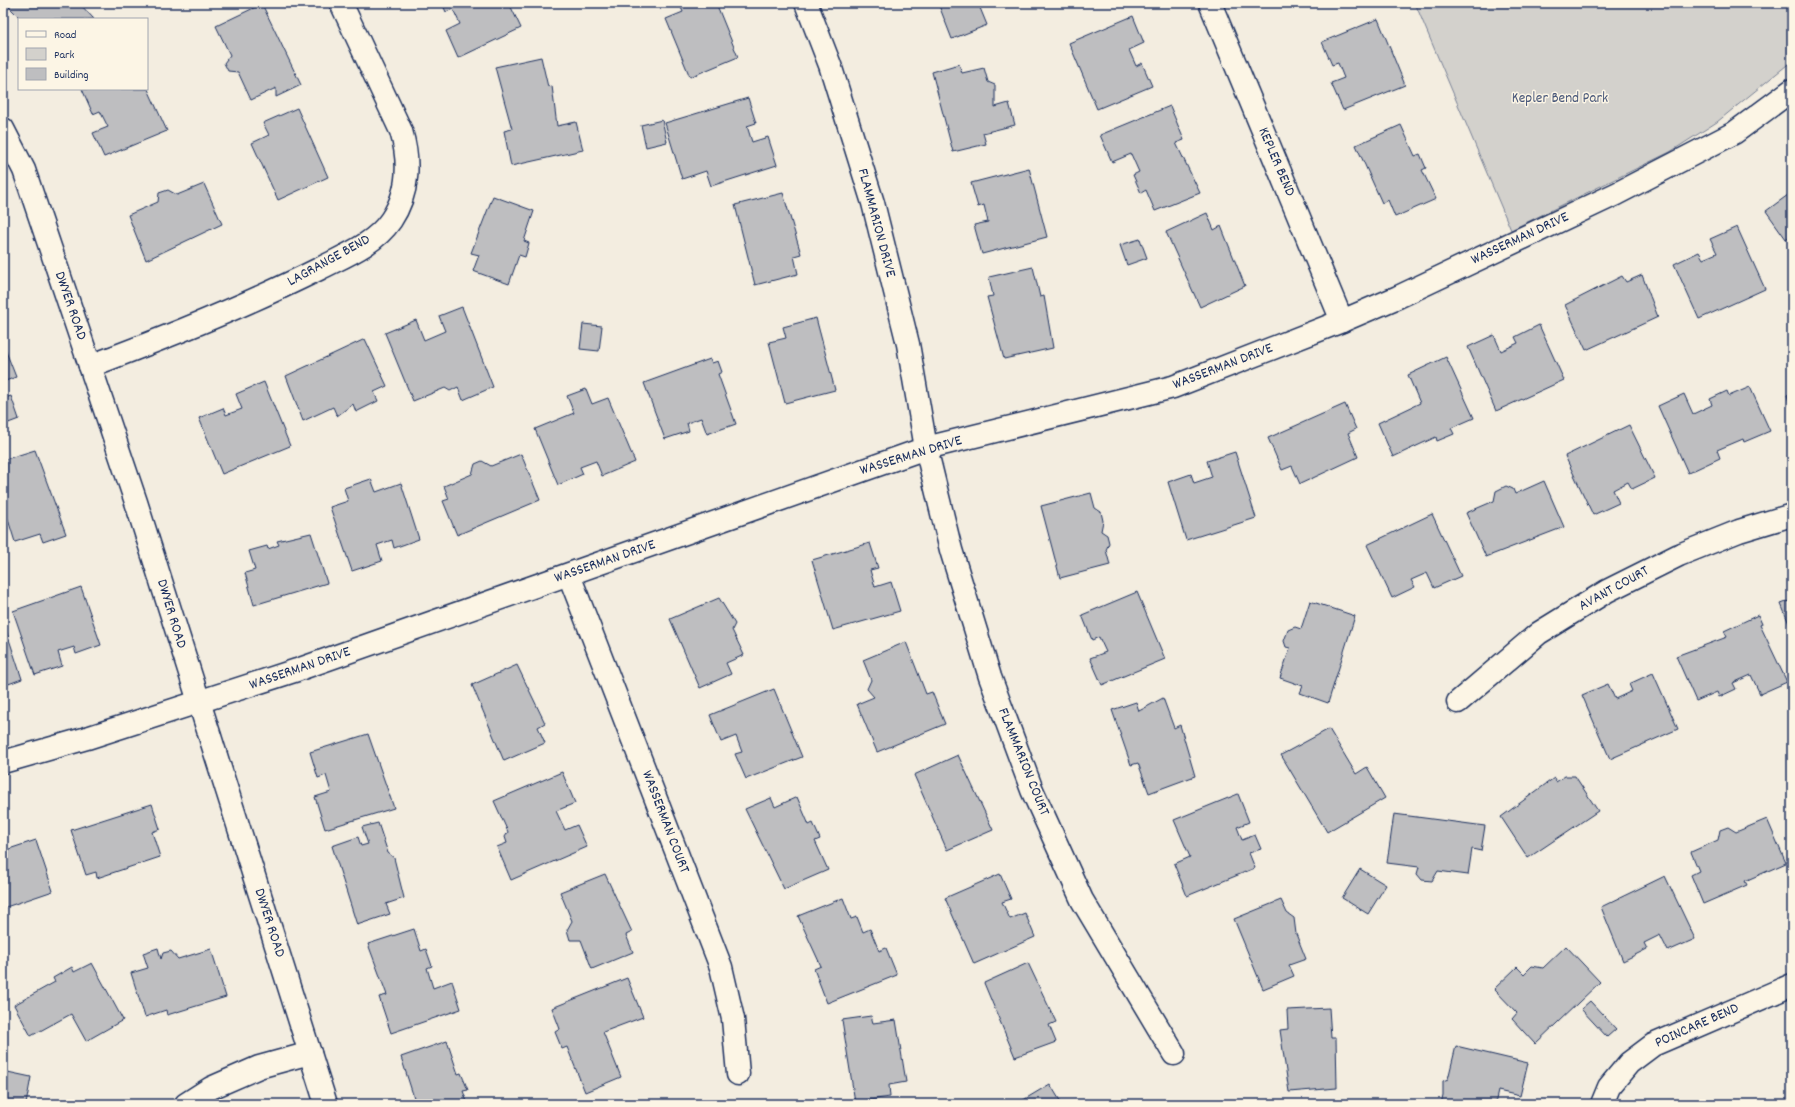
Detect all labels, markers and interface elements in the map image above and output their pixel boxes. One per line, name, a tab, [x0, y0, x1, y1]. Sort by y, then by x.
legend	[18, 18, 148, 90]
text: Road	[54, 27, 76, 44]
text: Park	[54, 47, 75, 64]
text: Building	[54, 67, 89, 84]
park label: Kepler Bend Park	[1512, 88, 1608, 110]
street label: KEPLER BEND	[1252, 124, 1301, 200]
street label: FLAMMARION DRIVE	[851, 166, 901, 280]
street label: WASSERMAN DRIVE	[1467, 207, 1573, 271]
street label: LAGRANGE BEND	[284, 229, 375, 293]
street label: DWYER ROAD	[48, 269, 92, 343]
street label: WASSERMAN DRIVE	[1170, 338, 1276, 396]
street label: WASSERMAN DRIVE	[857, 430, 965, 482]
street label: WASSERMAN DRIVE	[551, 534, 659, 590]
street label: AVANT COURT	[1575, 561, 1653, 617]
street label: DWYER ROAD	[150, 577, 192, 652]
street label: WASSERMAN DRIVE	[246, 641, 354, 697]
street label: FLAMMARION COURT	[991, 705, 1055, 819]
street label: WASSERMAN COURT	[635, 767, 695, 877]
street label: DWYER ROAD	[248, 886, 291, 961]
street label: POINCARE BEND	[1652, 998, 1743, 1054]

